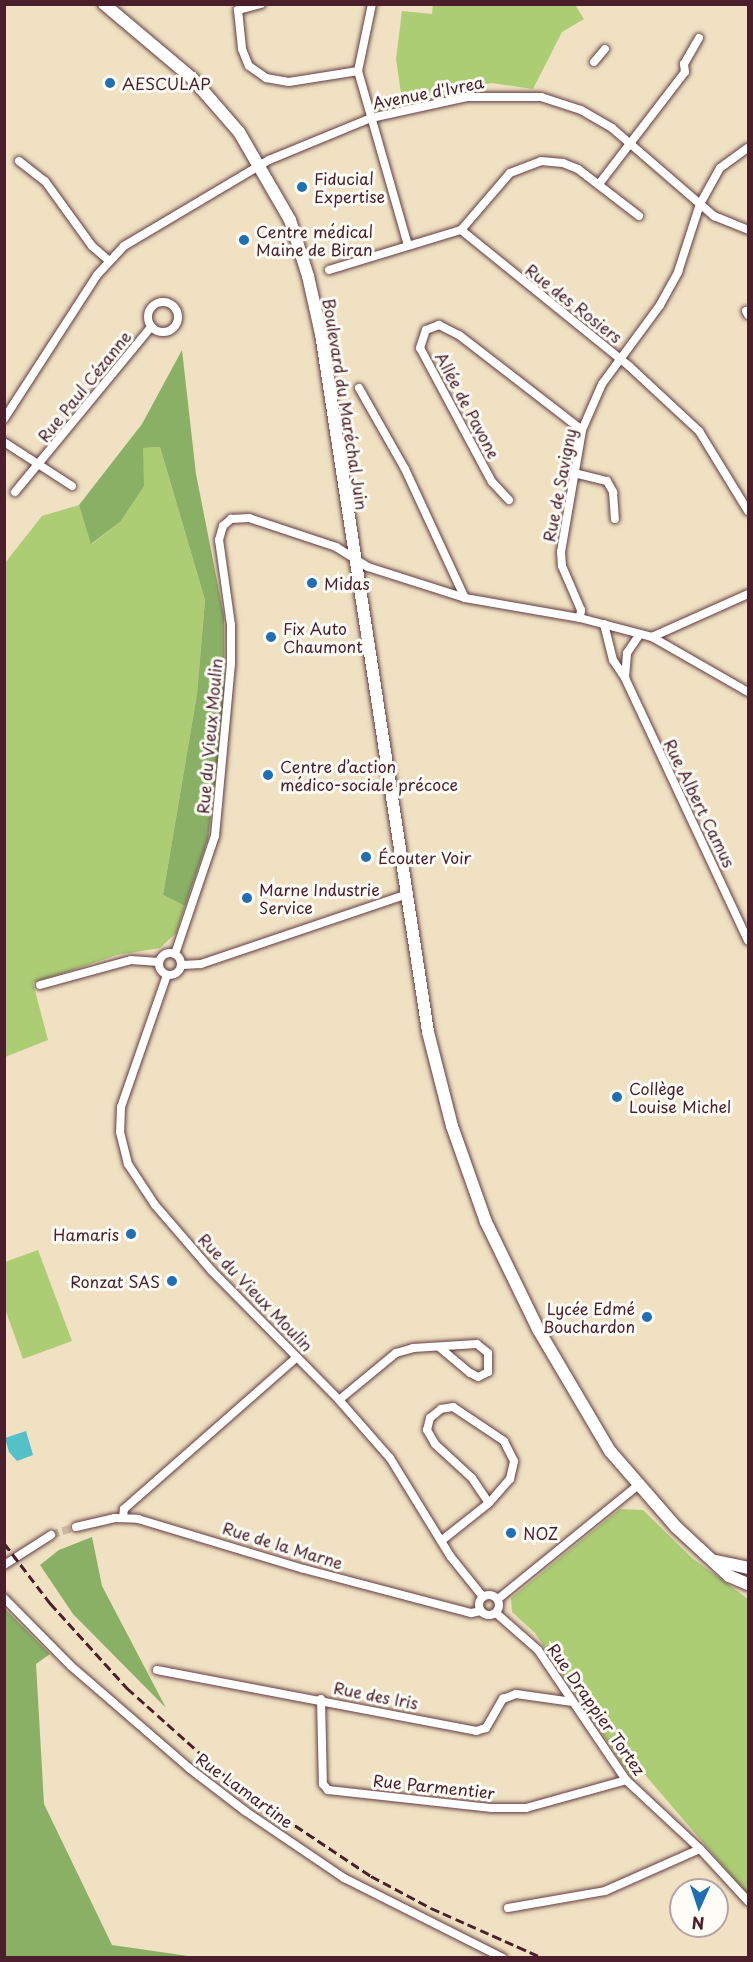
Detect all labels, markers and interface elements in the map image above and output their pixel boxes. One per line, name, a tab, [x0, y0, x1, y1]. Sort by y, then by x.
street label: Avenue d'Ivrea	[371, 72, 485, 112]
place label: AESCULAP	[122, 73, 210, 93]
marker: AESCULAP	[103, 76, 117, 90]
place label: Fiducial Expertise	[314, 168, 385, 206]
marker: Fiducial Expertise	[295, 180, 309, 194]
place label: Centre médical Maine de Biran	[256, 221, 374, 259]
marker: Centre médical Maine de Biran	[237, 233, 251, 247]
street label: Rue des Rosiers	[521, 259, 627, 347]
street label: Boulevard du Maréchal Juin	[320, 296, 372, 512]
street label: Rue Paul Cézanne	[33, 327, 135, 445]
street label: Allée de Pavone	[431, 347, 505, 463]
street label: Rue de Savigny	[538, 426, 580, 544]
place label: Midas	[324, 573, 370, 593]
marker: Midas	[305, 576, 319, 590]
place label: Fix Auto Chaumont	[283, 618, 363, 656]
marker: Fix Auto Chaumont	[264, 630, 278, 644]
street label: Rue du Vieux Moulin	[193, 657, 225, 815]
street label: Rue Albert Camus	[660, 735, 740, 871]
place label: Centre d’action médico-sociale précoce	[280, 756, 458, 794]
marker: Centre d’action médico-sociale précoce	[261, 768, 275, 782]
place label: Écouter Voir	[378, 847, 472, 867]
marker: Écouter Voir	[359, 850, 373, 864]
place label: Marne Industrie Service	[259, 879, 381, 917]
marker: Marne Industrie Service	[240, 891, 254, 905]
place label: Collège Louise Michel	[629, 1078, 731, 1116]
marker: Collège Louise Michel	[610, 1090, 624, 1104]
place label: Hamaris	[53, 1224, 119, 1244]
marker: Hamaris	[124, 1227, 138, 1241]
street label: Rue du Vieux Moulin	[195, 1229, 317, 1355]
place label: Ronzat SAS	[70, 1271, 160, 1291]
marker: Ronzat SAS	[165, 1274, 179, 1288]
place label: Lycée Edmé Bouchardon	[543, 1298, 635, 1336]
marker: Lycée Edmé Bouchardon	[640, 1310, 654, 1324]
street label: Rue de la Marne	[219, 1517, 347, 1573]
place label: NOZ	[523, 1523, 558, 1543]
marker: NOZ	[504, 1526, 518, 1540]
street label: Rue Drappier Tortez	[544, 1639, 650, 1779]
street label: Rue des Iris	[331, 1677, 421, 1713]
street label: Rue Lamartine	[192, 1748, 298, 1832]
street label: Rue Parmentier	[372, 1770, 496, 1802]
north arrow	[669, 1878, 729, 1938]
text: N	[691, 1912, 705, 1936]

